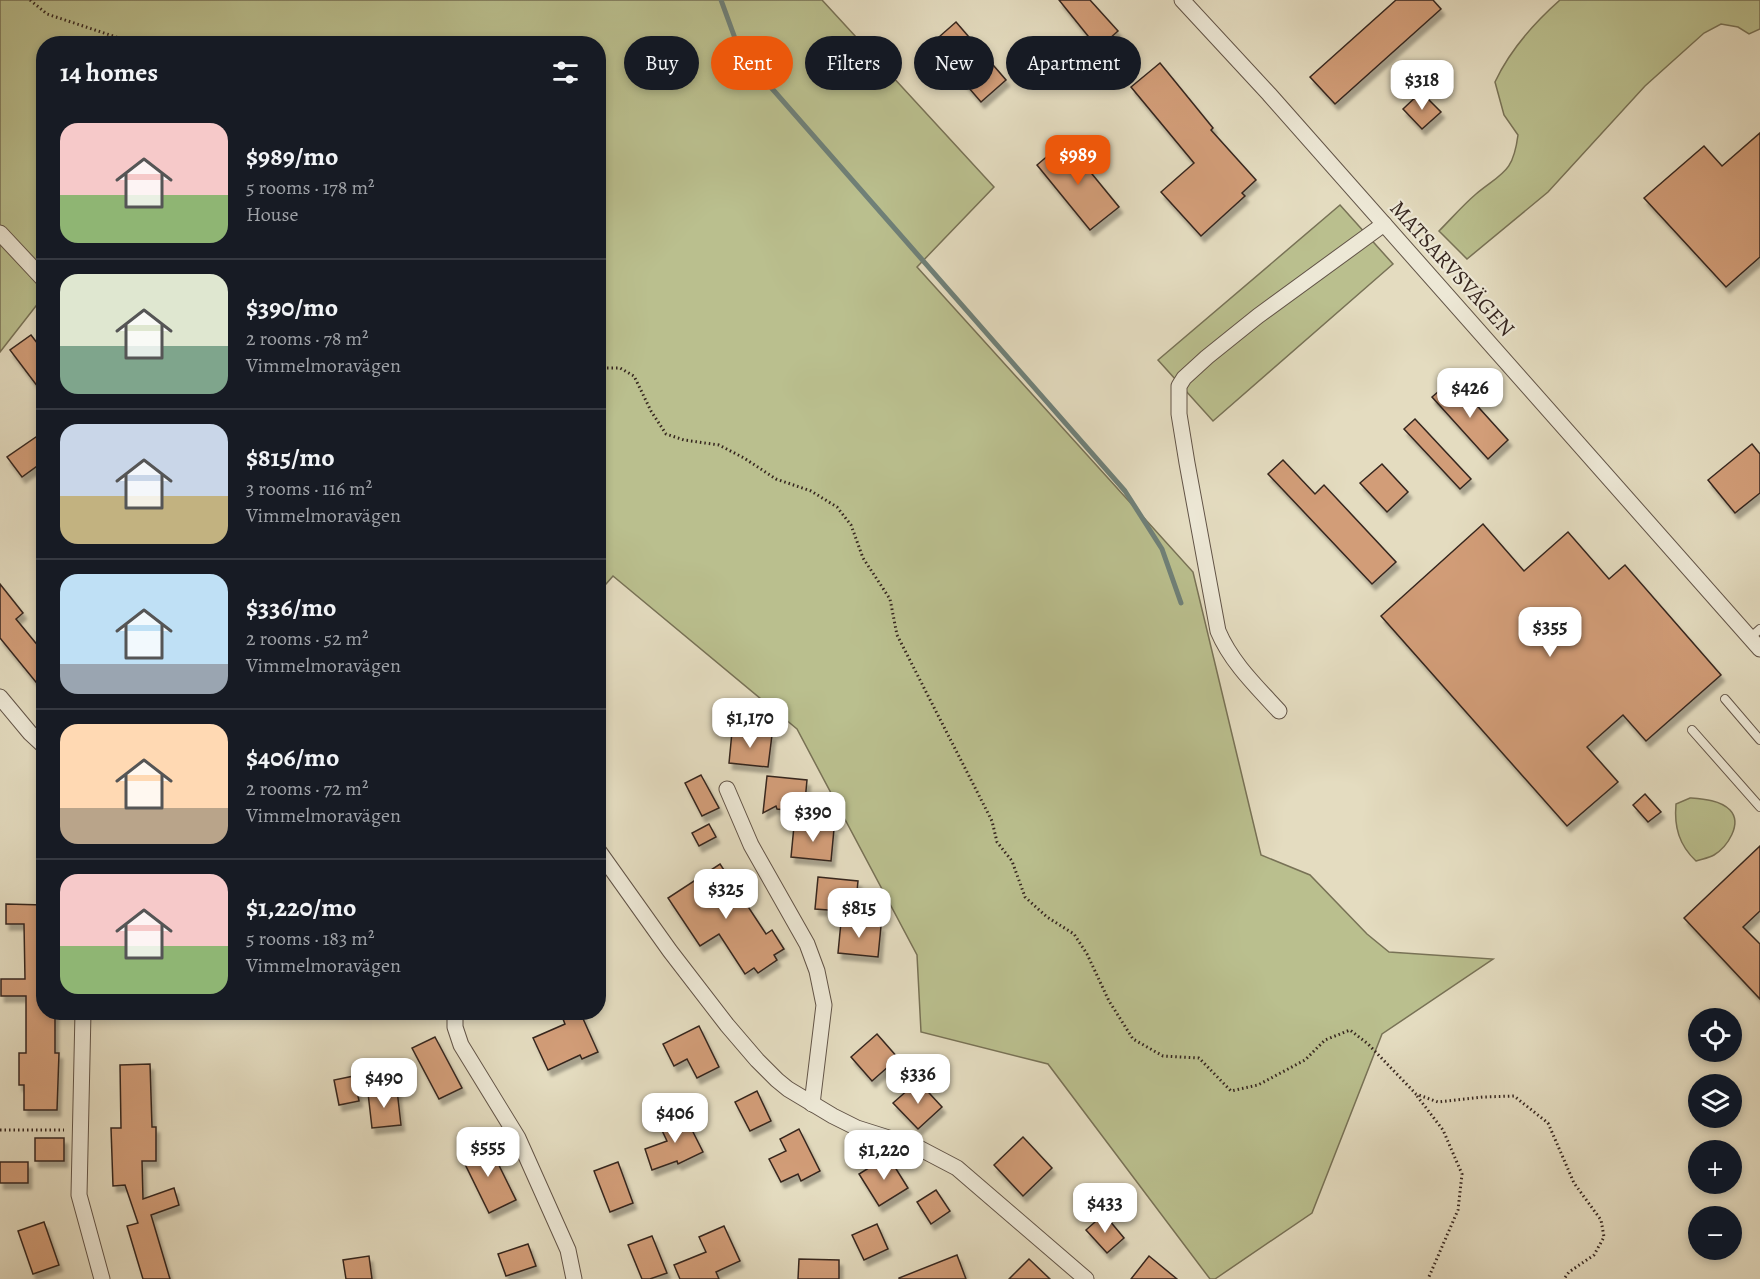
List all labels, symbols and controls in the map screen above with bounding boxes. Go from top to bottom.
chip: Buy [624,36,699,90]
chip: Rent [711,36,793,90]
chip: Filters [805,36,902,90]
chip: New [914,36,994,90]
chip: Apartment [1006,36,1141,90]
text: 14 homes [60,55,158,90]
icon: filters [549,56,582,89]
pin: $318 [1386,60,1458,111]
text: $318 [1405,66,1439,93]
pin: $989 [1042,135,1114,186]
text: $989/mo [246,139,338,174]
text: $989 [1059,141,1097,168]
icon: home [108,147,180,219]
text: 5 rooms · 178 m² [246,174,375,201]
street label: MATSARVSVÄGEN [1383,194,1522,343]
text: House [246,201,298,228]
text: $390/mo [246,290,338,325]
icon: home [108,298,180,370]
text: 2 rooms · 78 m² [246,325,369,352]
text: Vimmelmoravägen [246,352,401,379]
pin: $426 [1434,368,1506,419]
text: $426 [1451,374,1489,401]
text: $815/mo [246,440,335,475]
icon: home [108,448,180,520]
text: 3 rooms · 116 m² [246,475,372,502]
text: Vimmelmoravägen [246,502,401,529]
text: $336/mo [246,590,336,625]
icon: home [108,598,180,670]
pin: $355 [1514,607,1586,658]
text: $355 [1533,613,1568,640]
text: 2 rooms · 52 m² [246,625,369,652]
text: Vimmelmoravägen [246,652,401,679]
pin: $1,170 [701,698,799,749]
text: $1,170 [726,704,774,731]
text: $406/mo [246,740,339,775]
icon: home [108,748,180,820]
text: 2 rooms · 72 m² [246,775,368,802]
pin: $390 [777,792,849,843]
text: $390 [794,798,832,825]
text: Vimmelmoravägen [246,802,401,829]
pin: $325 [690,869,762,920]
text: $325 [708,875,744,902]
pin: $815 [823,888,895,939]
text: $1,220/mo [246,890,356,925]
text: $815 [842,894,876,921]
icon: home [108,898,180,970]
text: 5 rooms · 183 m² [246,925,375,952]
text: Vimmelmoravägen [246,952,401,979]
map controls [1688,1008,1742,1260]
button: locate [1688,1008,1742,1062]
pin: $336 [882,1054,954,1105]
pin: $490 [348,1058,420,1109]
text: $336 [900,1060,936,1087]
text: $490 [365,1064,403,1091]
button: layers [1688,1074,1742,1128]
pin: $406 [639,1093,711,1144]
text: $406 [656,1099,694,1126]
pin: $555 [452,1127,524,1178]
pin: $1,220 [835,1130,933,1181]
text: $555 [471,1133,505,1160]
text: $1,220 [858,1136,910,1163]
button: + [1688,1140,1742,1194]
pin: $433 [1069,1183,1141,1234]
text: $433 [1087,1189,1123,1216]
button: − [1688,1206,1742,1260]

